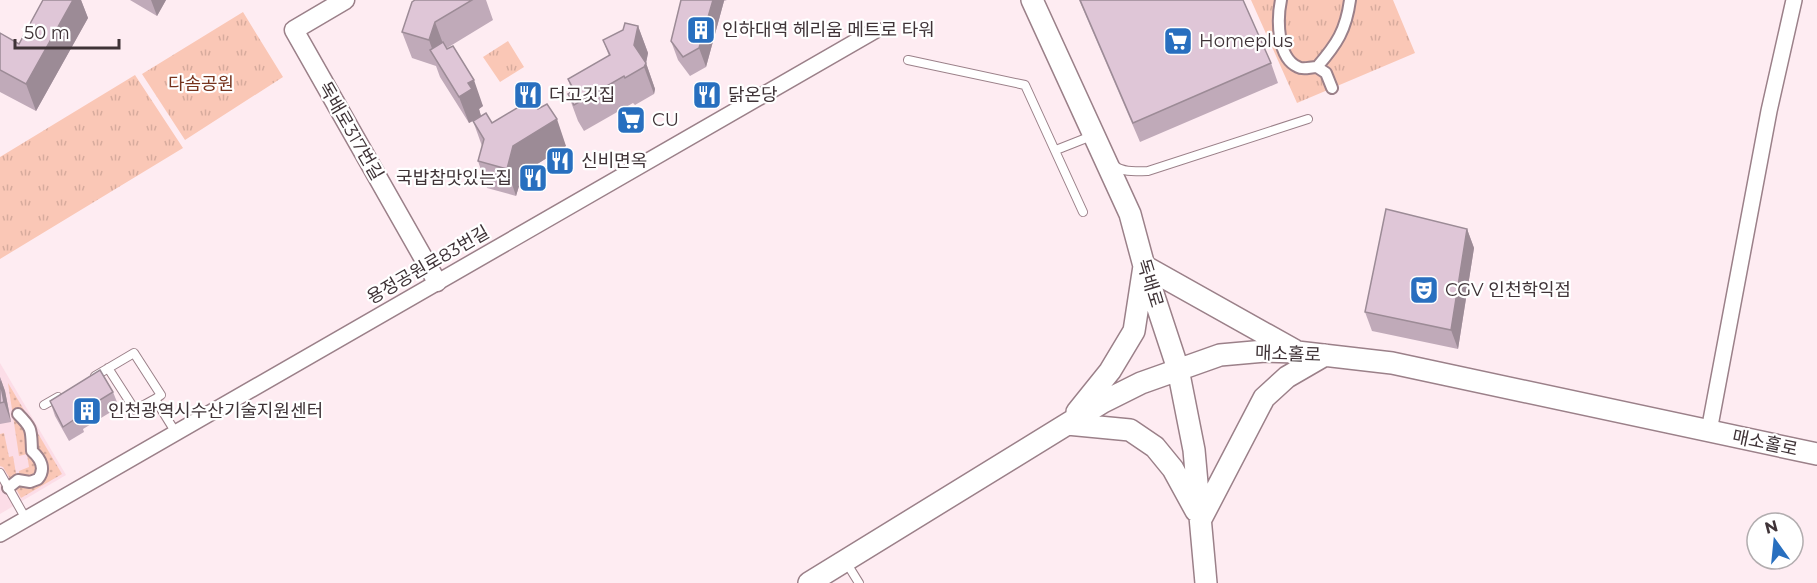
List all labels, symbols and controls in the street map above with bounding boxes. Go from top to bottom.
scale bar [15,12,118,50]
building icon: 인하대역 헤리움 메트로 타워 [685,14,717,46]
place label: 인하대역 헤리움 메트로 타워 [722,19,935,41]
text: 50 m [24,22,70,44]
supermarket icon: Homeplus [1162,25,1194,57]
place label: Homeplus [1199,30,1293,52]
park label: 다솜공원 [168,73,234,95]
street label: 독배로317번길 [314,78,388,184]
restaurant icon: 더고깃집 [512,79,544,111]
restaurant icon: 닭온당 [691,79,723,111]
place label: 더고깃집 [549,84,615,106]
place label: 닭온당 [728,84,778,106]
supermarket icon: CU [615,104,647,136]
place label: CU [652,109,679,131]
restaurant icon: 신비면옥 [544,145,576,177]
place label: 신비면옥 [581,150,647,172]
restaurant icon: 국밥참맛있는집 [517,162,549,194]
place label: 국밥참맛있는집 [396,167,512,189]
street label: 용정공원로83번길 [363,221,493,309]
street label: 독배로 [1132,256,1168,310]
theatre icon: CGV 인천학익점 [1408,274,1440,306]
place label: CGV 인천학익점 [1445,279,1571,301]
street label: 매소홀로 [1255,342,1321,366]
building icon: 인천광역시수산기술지원센터 [71,395,103,427]
place label: 인천광역시수산기술지원센터 [108,400,323,422]
street label: 매소홀로 [1730,425,1800,461]
north arrow [1745,511,1805,571]
text: N [1763,516,1780,538]

